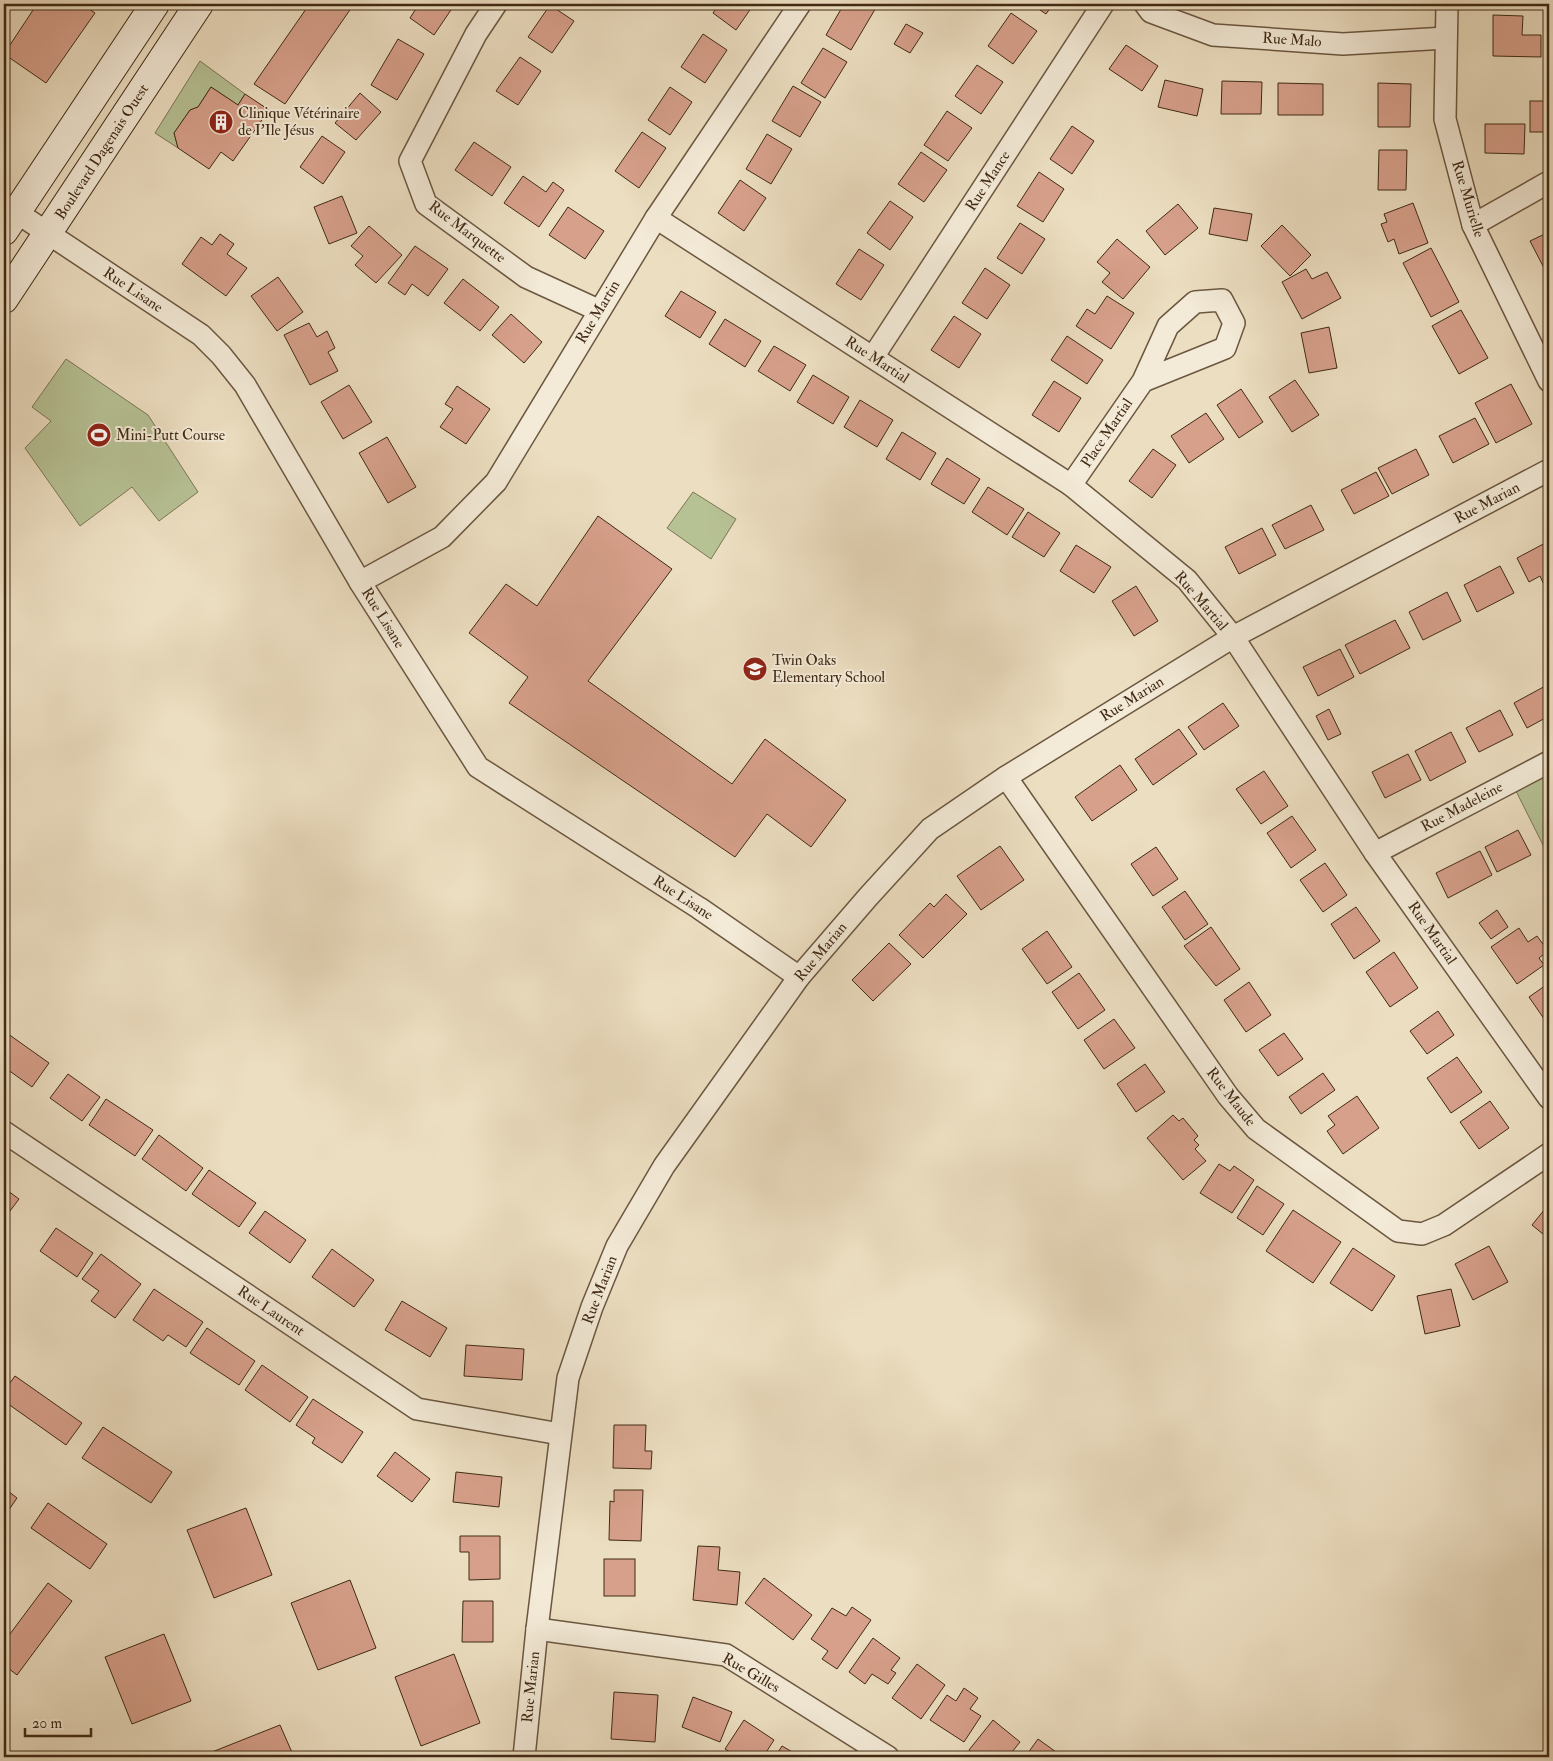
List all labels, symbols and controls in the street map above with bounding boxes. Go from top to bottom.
street label: Rue Malo [1262,28,1322,52]
street label: Boulevard Dagenais Ouest [51,80,153,223]
place label: Clinique Vétérinaire de I'Ile Jésus [238,104,360,141]
building icon: Clinique Vétérinaire de I'Ile Jésus [208,109,234,135]
street label: Rue Mance [961,147,1015,215]
street label: Rue Murielle [1447,158,1489,240]
street label: Rue Marquette [425,197,509,267]
street label: Rue Lisane [100,263,166,317]
street label: Rue Martin [572,277,624,347]
street label: Rue Martial [841,332,913,388]
street label: Place Martial [1077,395,1137,471]
sports icon: Mini-Putt Course [86,422,112,448]
place label: Mini-Putt Course [116,426,225,445]
street label: Rue Marian [1451,478,1523,528]
street label: Rue Martial [1170,567,1232,635]
street label: Rue Lisane [357,584,409,652]
place label: Twin Oaks Elementary School [772,651,885,687]
school or university icon: Twin Oaks Elementary School [742,656,768,682]
street label: Rue Marian [1097,672,1168,726]
street label: Rue Madeleine [1418,777,1506,837]
street label: Rue Lisane [649,872,717,924]
street label: Rue Martial [1403,898,1461,968]
street label: Rue Marian [791,918,852,986]
street label: Rue Maude [1202,1064,1260,1130]
street label: Rue Marian [578,1253,622,1327]
street label: Rue Laurent [234,1282,308,1340]
street label: Rue Gilles [719,1649,783,1697]
street label: Rue Marian [518,1650,544,1724]
scale bar [25,1706,91,1738]
text: 20 m [32,1714,62,1733]

